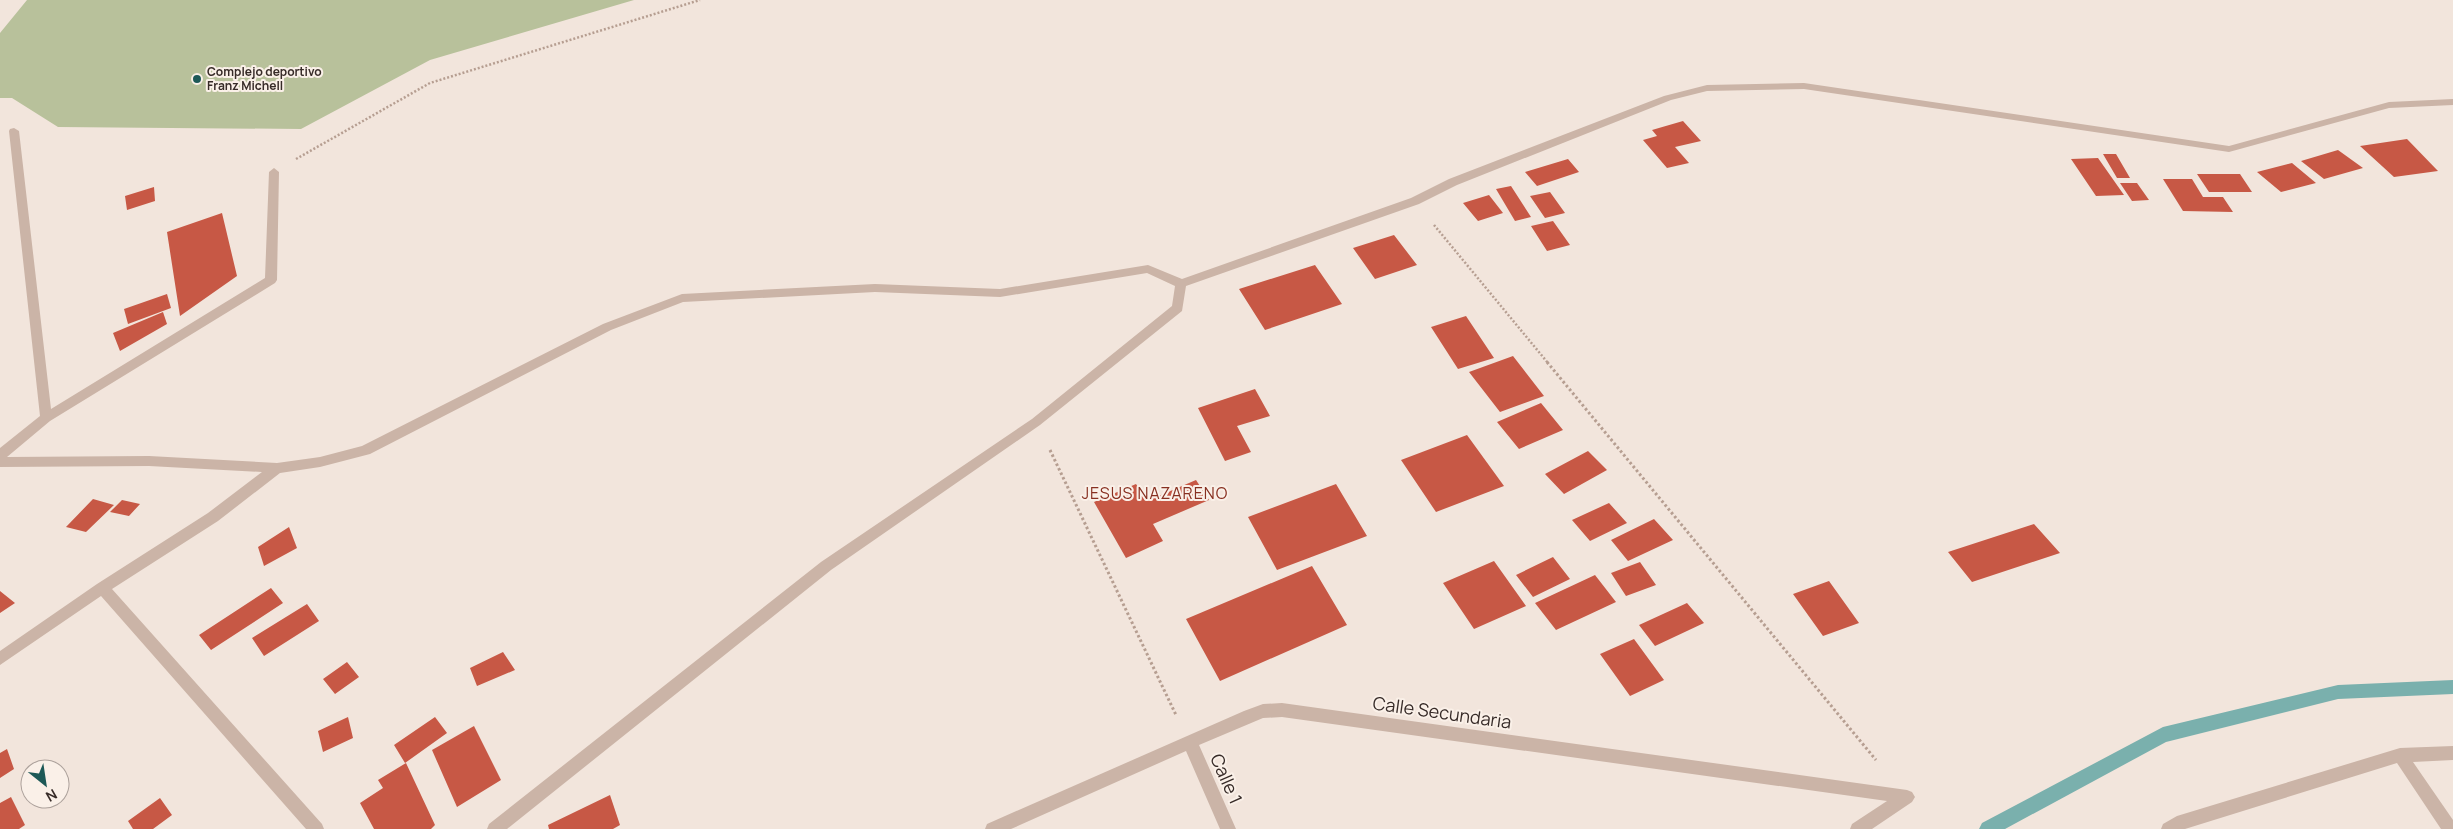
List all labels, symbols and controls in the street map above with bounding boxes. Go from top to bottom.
place label: Complejo deportivo Franz Michell [207,63,322,94]
marker: Complejo deportivo Franz Michell [191,73,203,85]
district label: JESUS NAZARENO [1082,482,1228,504]
street label: Calle Secundaria [1371,690,1513,734]
street label: Calle 1 [1205,750,1249,807]
north arrow [20,759,70,809]
text: N [43,785,61,806]

